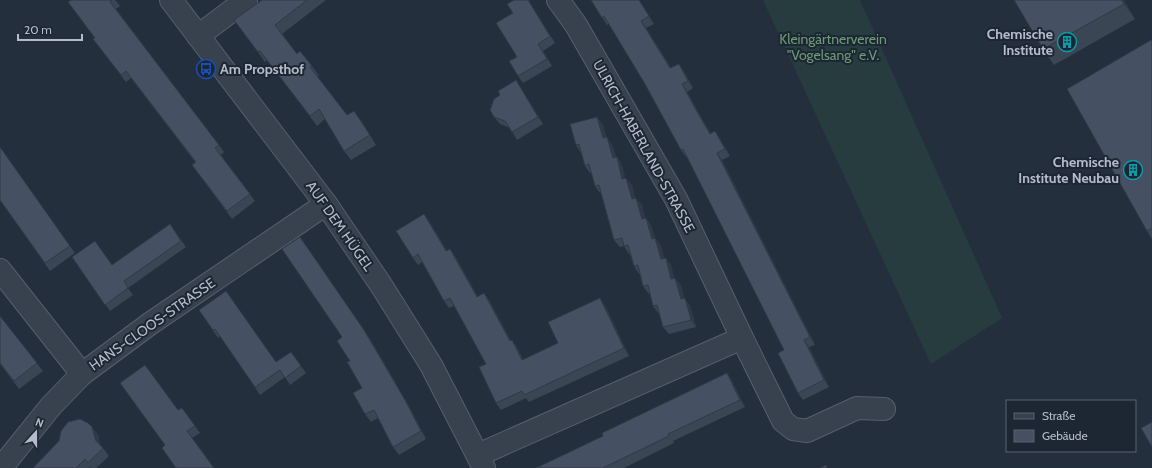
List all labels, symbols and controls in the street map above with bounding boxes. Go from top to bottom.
scale bar [18,16,82,42]
text: 20 m [24,22,52,37]
place label: Chemische Institute [987,25,1053,59]
park label: Kleingärtnerverein "Vogelsang" e.V. [779,30,887,64]
building icon: Chemische Institute [1056,31,1078,53]
street label: ULRICH-HABERLAND-STRASSE [589,56,699,236]
bus stop icon: Am Propsthof [195,58,217,80]
place label: Am Propsthof [220,60,304,78]
place label: Chemische Institute Neubau [1018,153,1119,187]
building icon: Chemische Institute Neubau [1122,159,1144,181]
street label: AUF DEM HÜGEL [302,178,378,274]
street label: HANS-CLOOS-STRASSE [85,273,219,374]
legend [1006,400,1136,452]
text: Straße [1042,408,1075,423]
north arrow [16,412,56,452]
text: N [33,415,46,431]
text: Gebäude [1042,428,1088,443]

